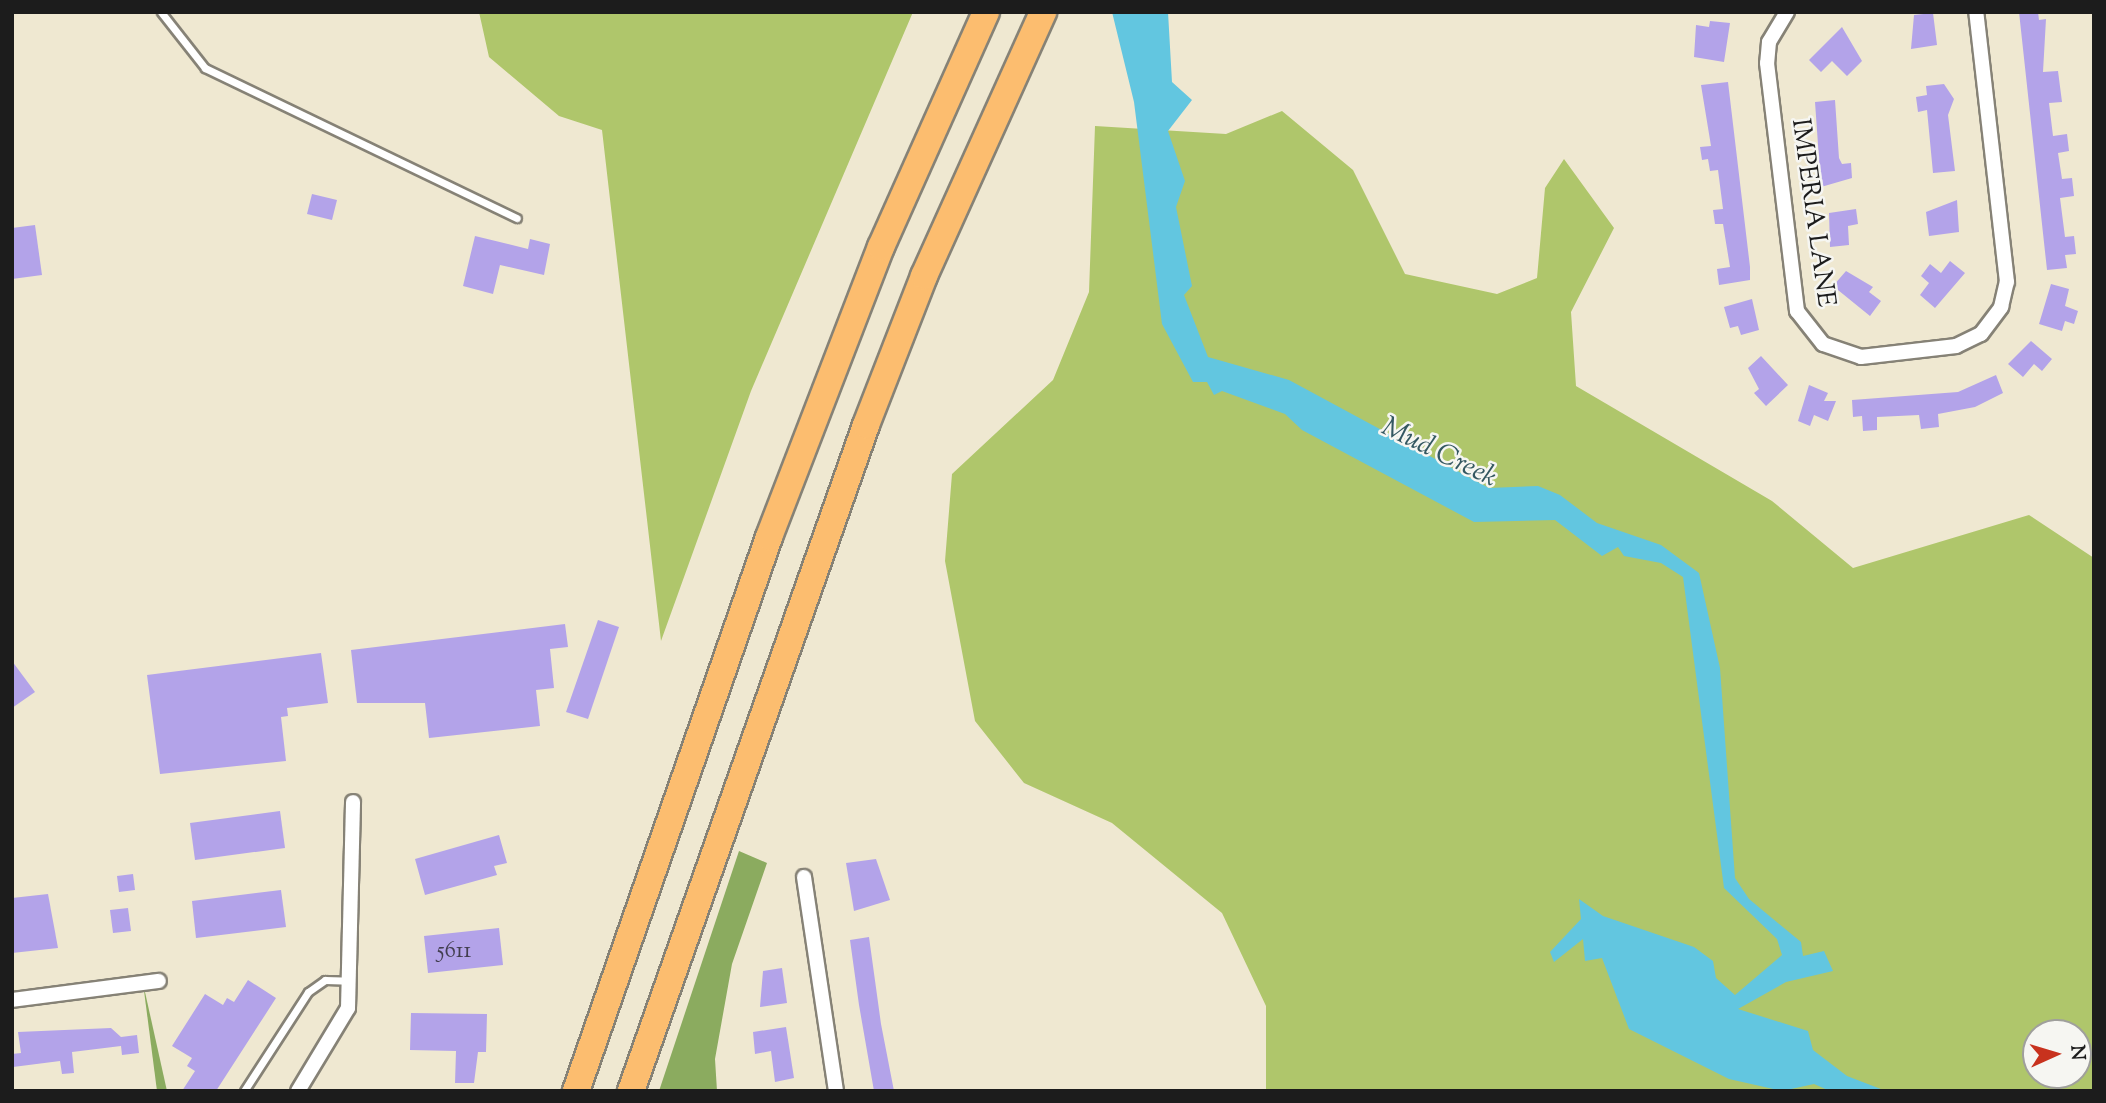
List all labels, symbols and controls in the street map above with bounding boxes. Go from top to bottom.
street label: IMPERIA LANE [1783,117,1841,309]
water label: Mud Creek [1376,411,1502,495]
house number: 5611 [437,938,471,966]
north arrow [2022,1019,2092,1089]
text: N [2062,1044,2090,1061]

